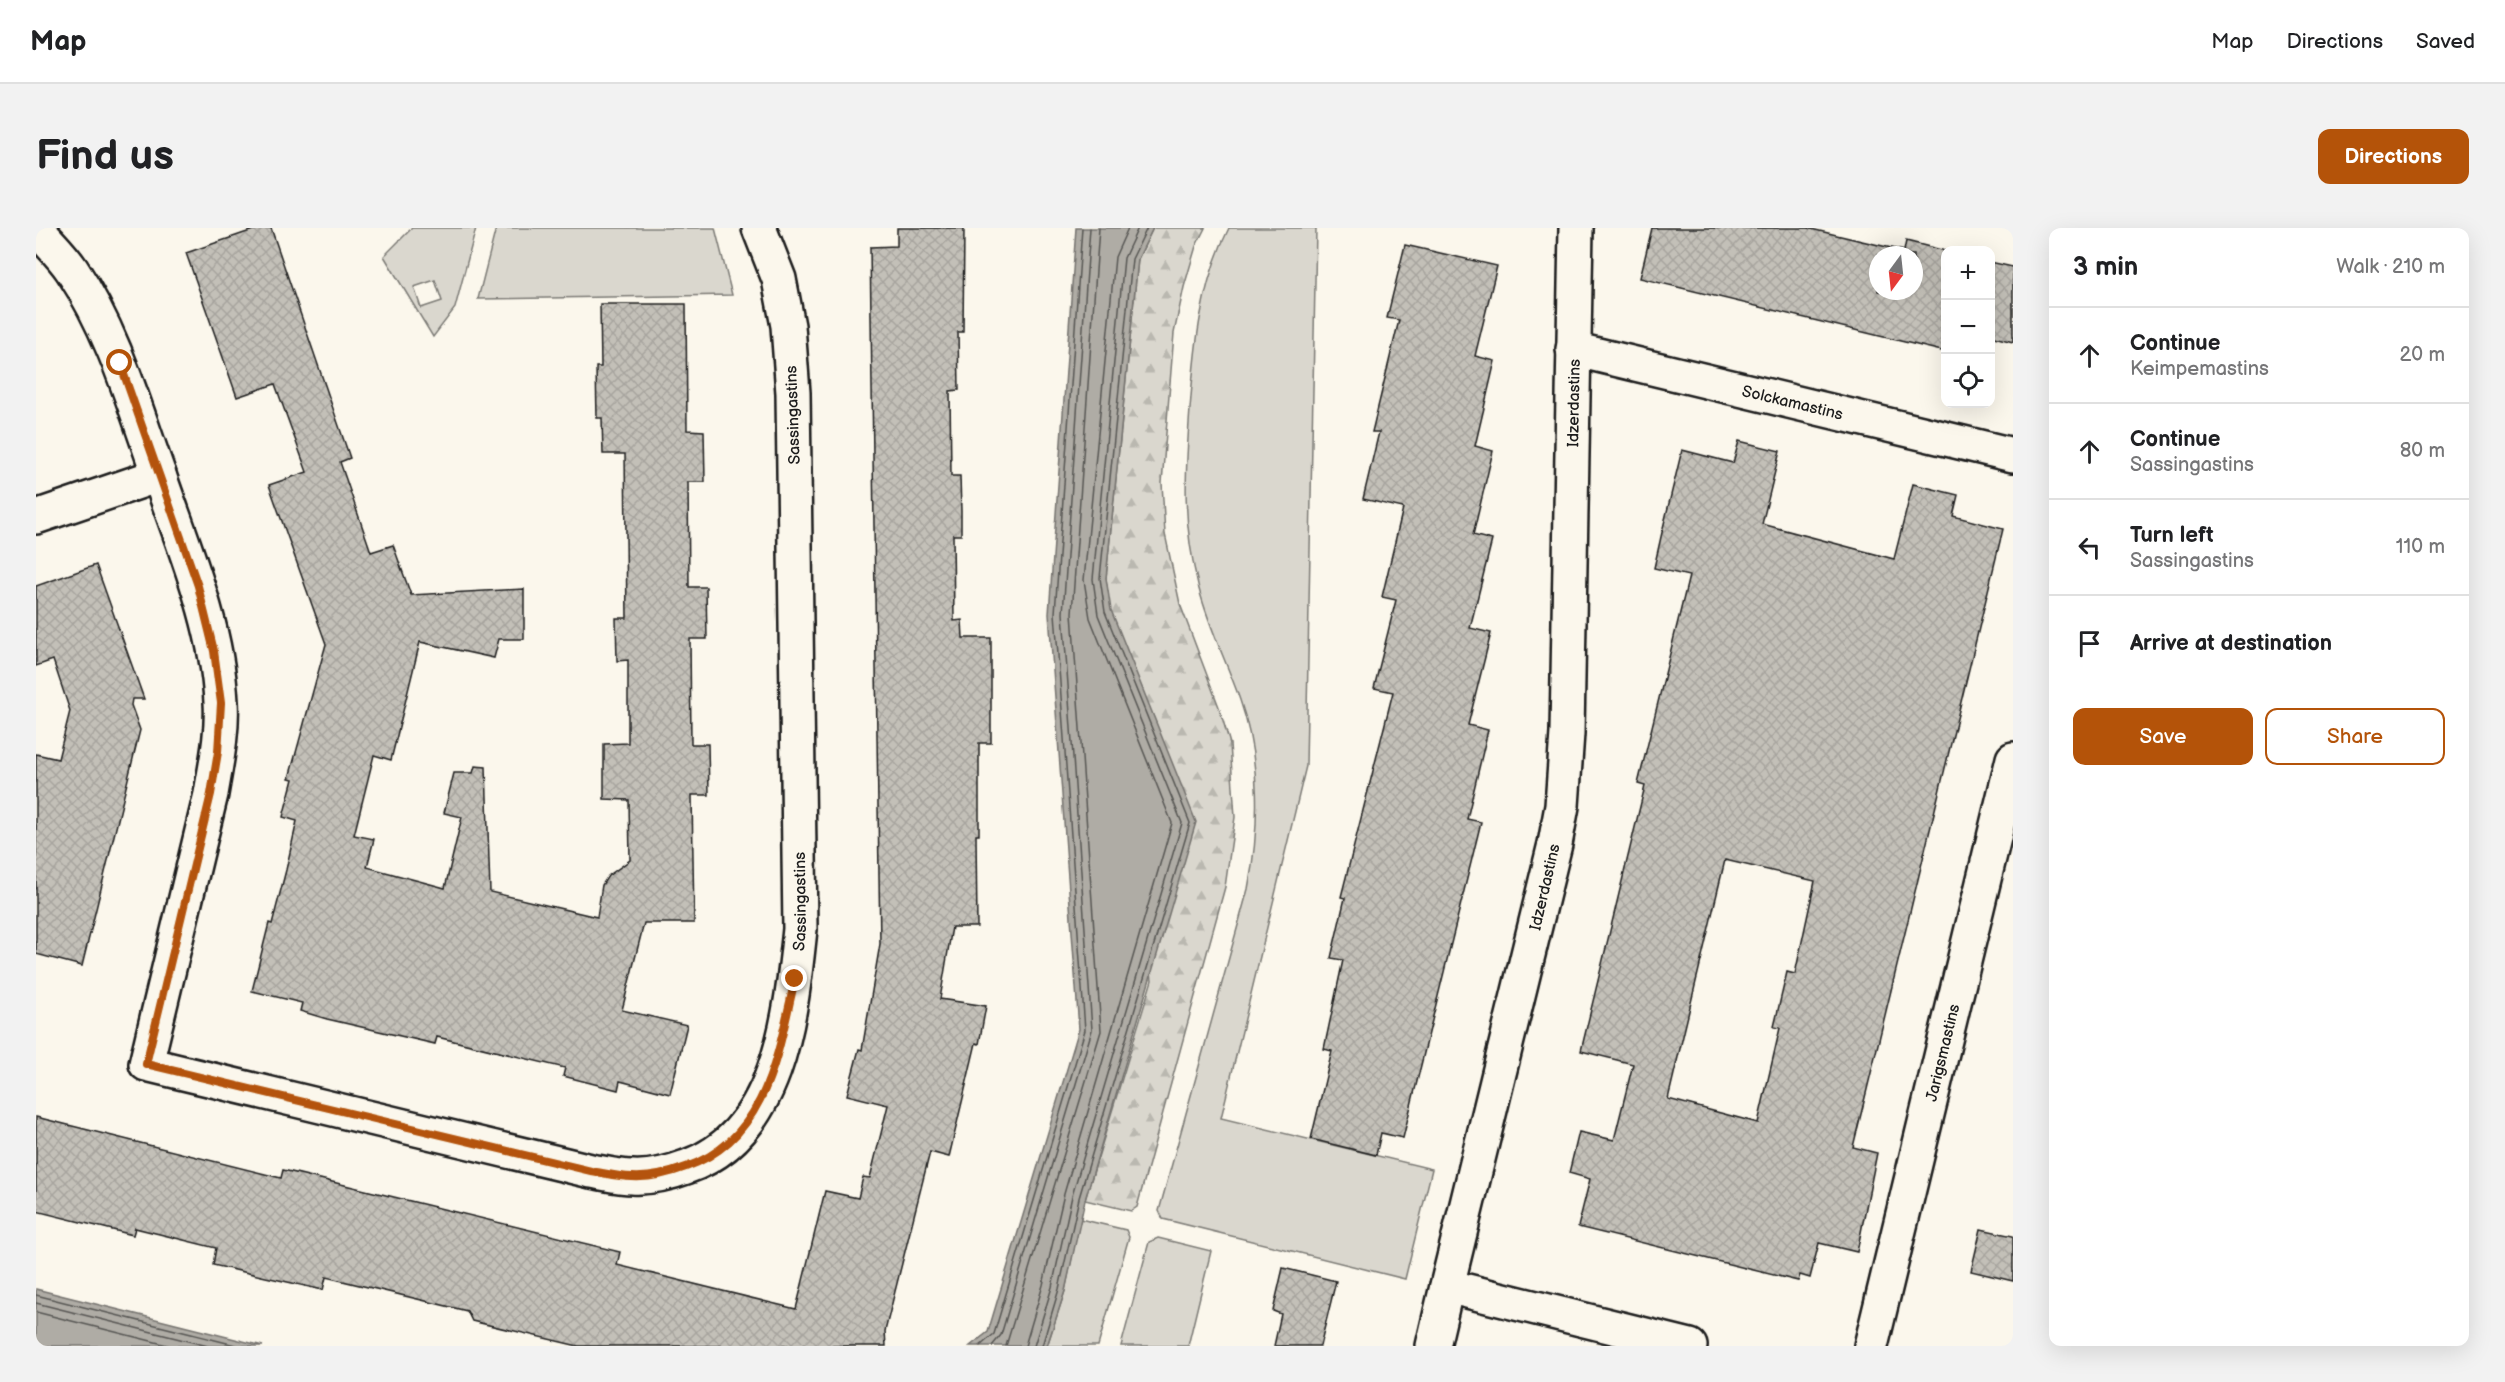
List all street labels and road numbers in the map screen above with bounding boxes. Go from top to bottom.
street label: Idzerdastins [1564,359,1585,447]
street label: Sassingastins [782,365,805,465]
street label: Solckamastins [1740,382,1845,425]
street label: Idzerdastins [1526,842,1565,932]
street label: Sassingastins [790,852,811,952]
street label: Jarigsmastins [1923,1002,1964,1103]

